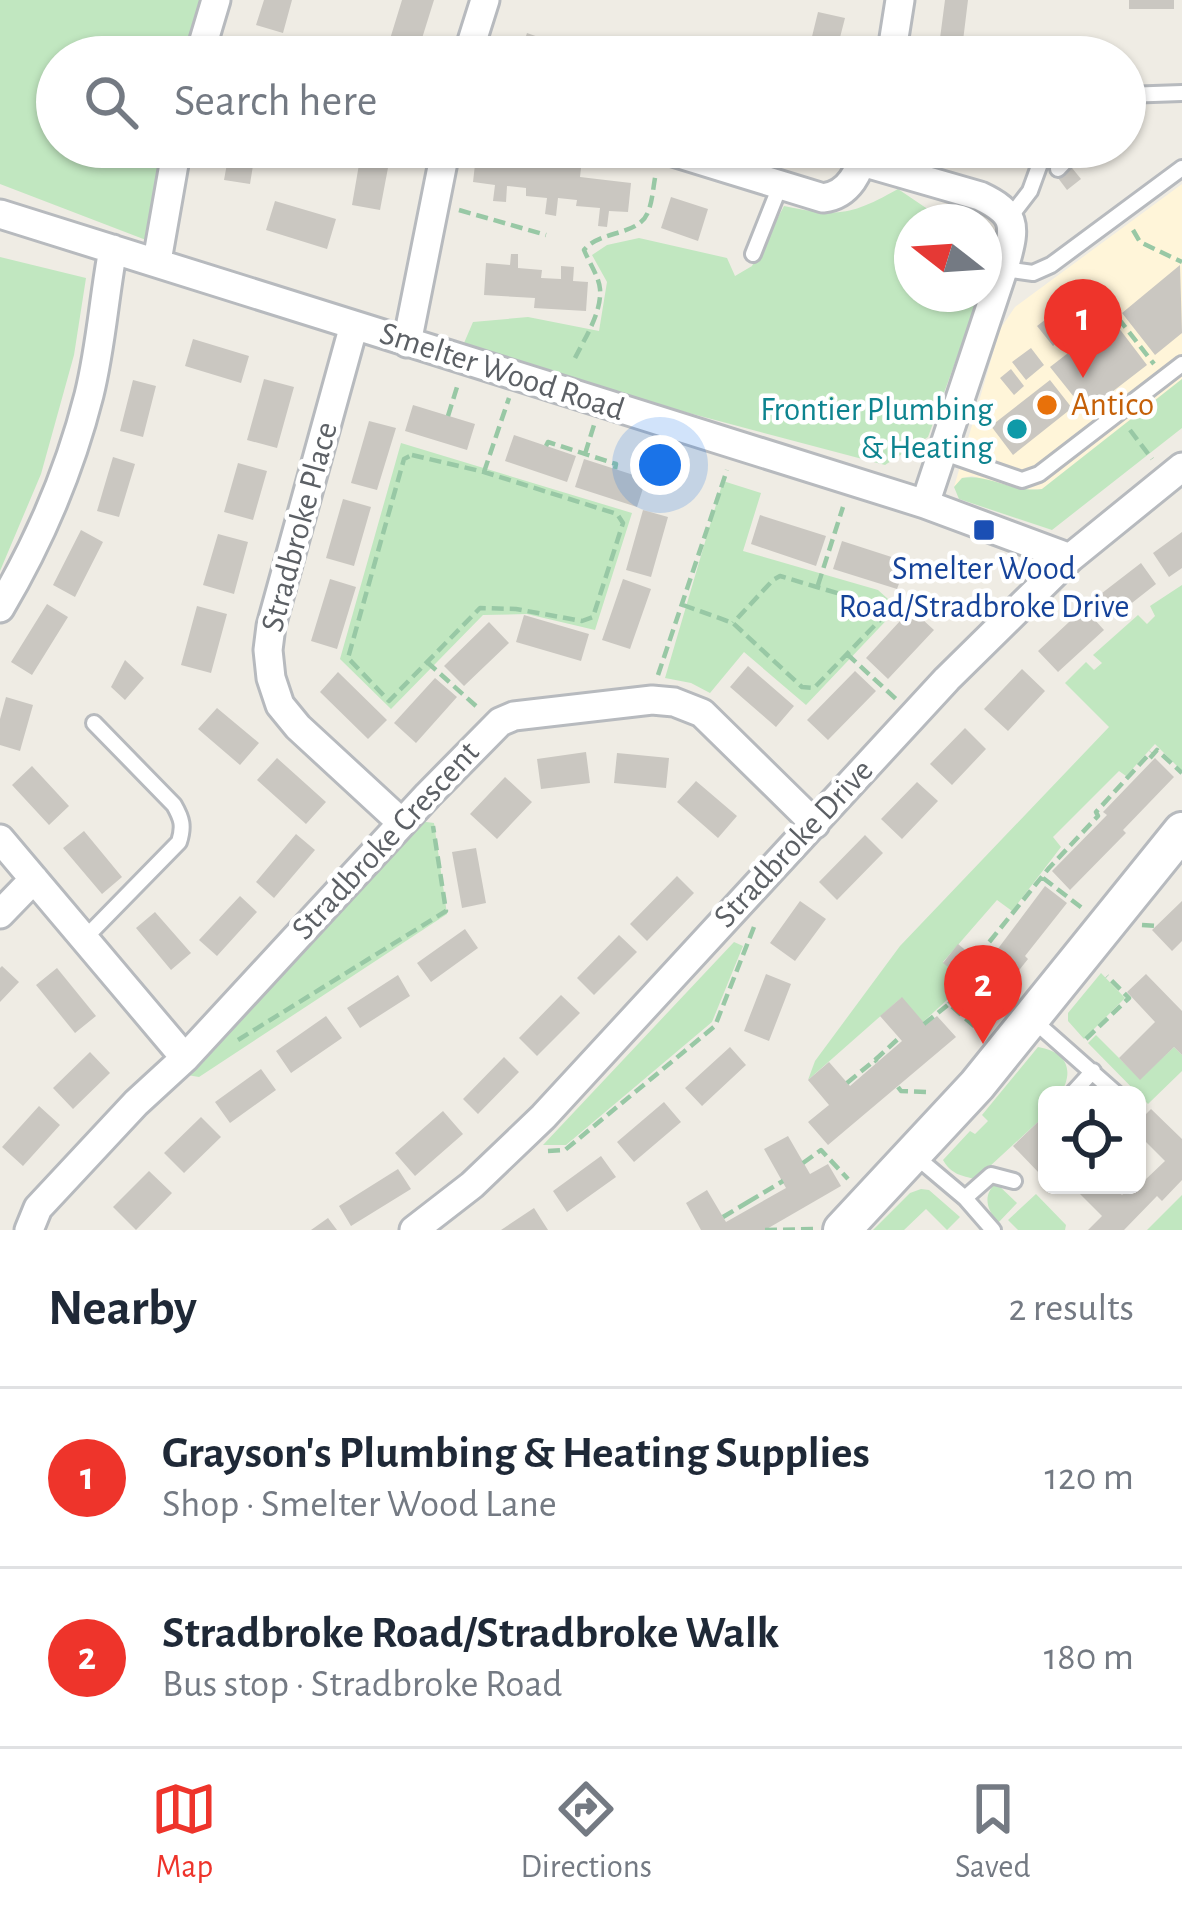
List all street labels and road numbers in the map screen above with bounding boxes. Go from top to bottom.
street label: Smelter Wood Road [376,317,628,427]
street label: Stradbroke Place [256,418,344,636]
street label: Stradbroke Crescent [286,735,486,946]
street label: Stradbroke Drive [708,754,880,934]

